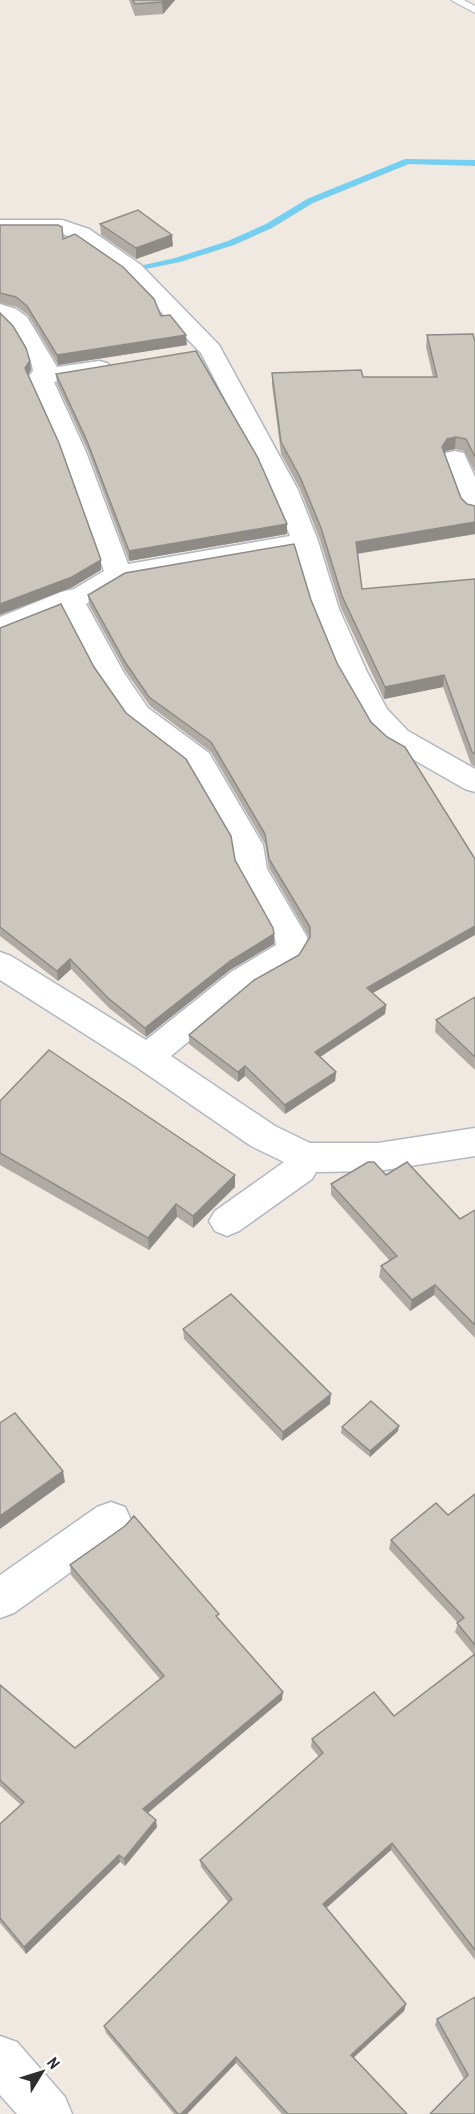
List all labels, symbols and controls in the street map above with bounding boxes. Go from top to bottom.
north arrow [12,2042,72,2102]
text: N [42,2052,65,2073]

